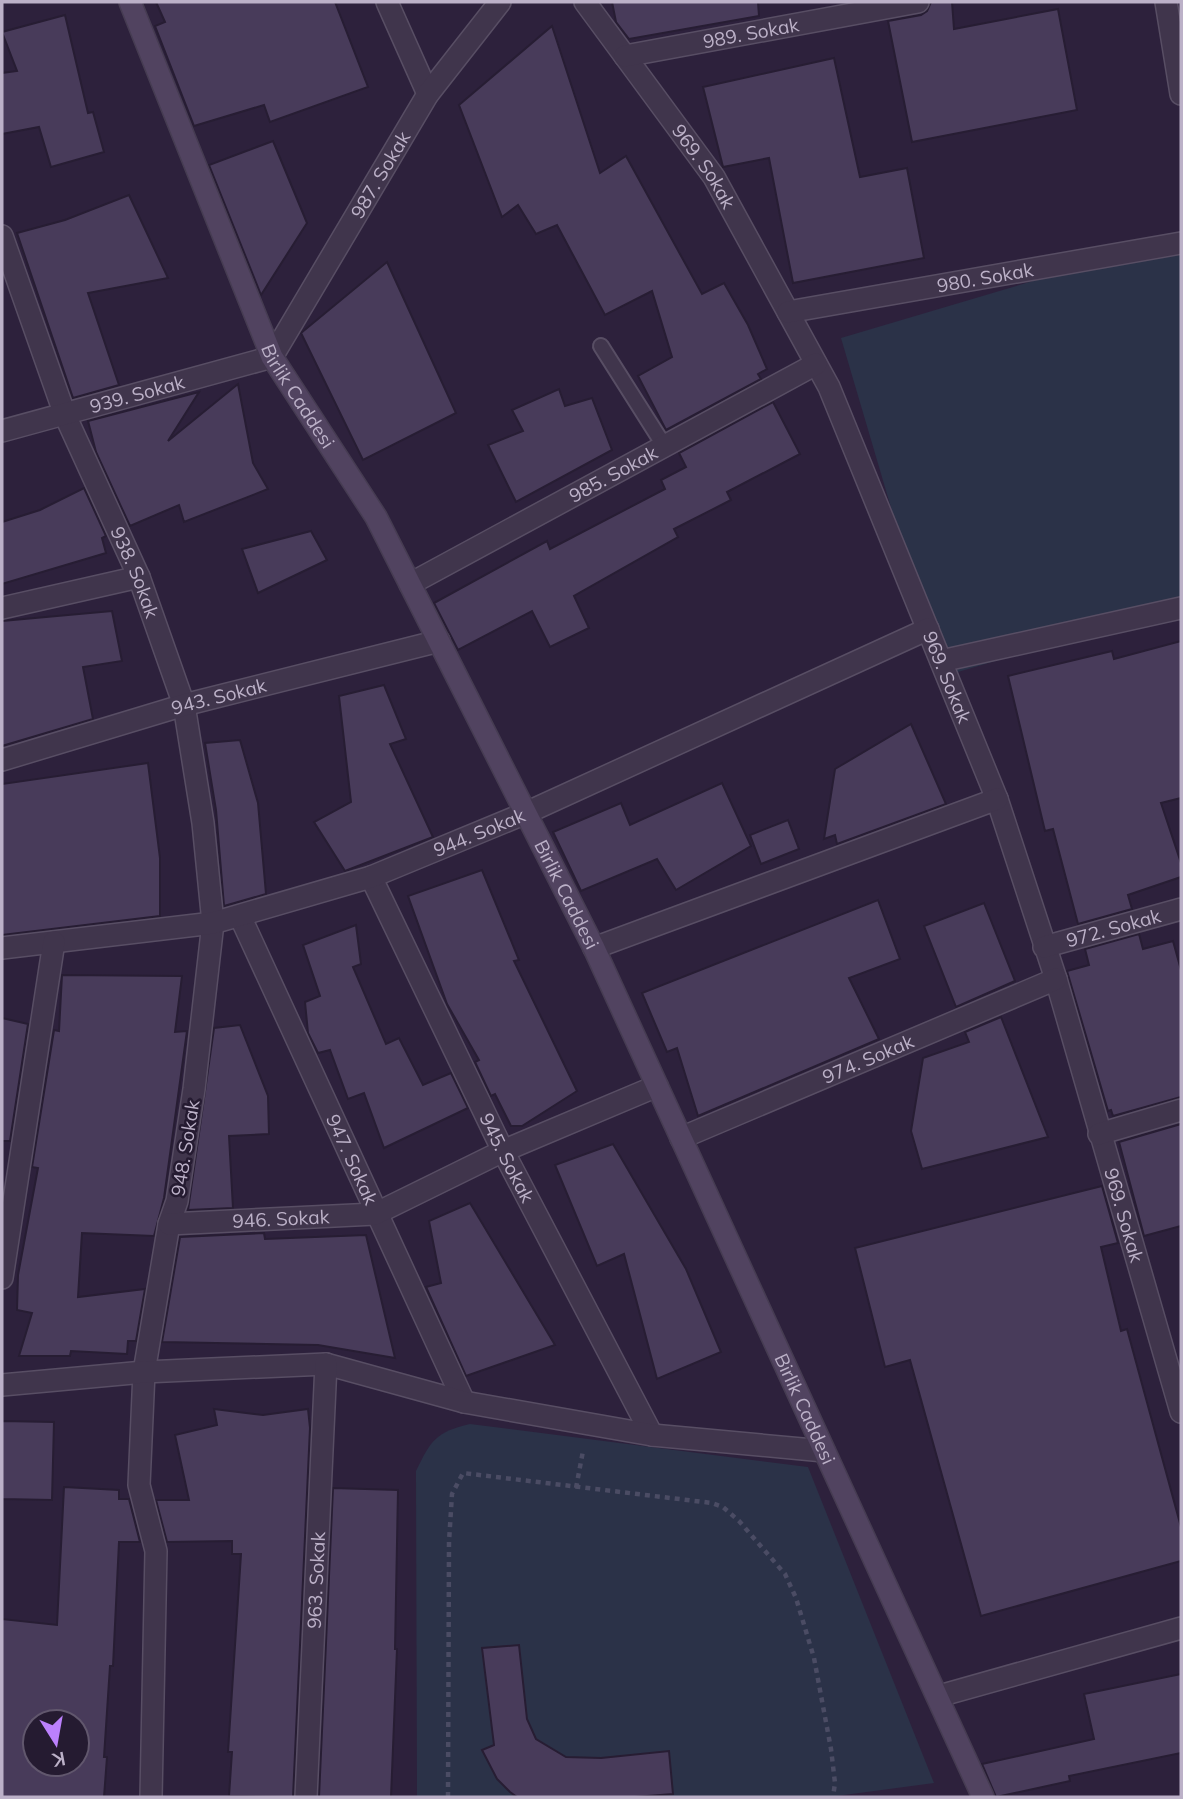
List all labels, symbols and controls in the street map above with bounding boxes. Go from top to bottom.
street label: 989. Sokak [701,12,801,53]
street label: 969. Sokak [667,119,741,213]
street label: 987. Sokak [345,127,415,223]
street label: 980. Sokak [935,257,1035,298]
street label: Birlik Caddesi [256,340,340,453]
street label: 939. Sokak [87,370,187,418]
street label: 985. Sokak [565,440,662,508]
street label: 938. Sokak [105,523,165,621]
street label: 969. Sokak [918,627,977,727]
street label: 943. Sokak [168,673,269,720]
street label: 944. Sokak [430,803,529,862]
street label: Birlik Caddesi [529,836,604,953]
street label: 972. Sokak [1063,903,1164,952]
street label: 974. Sokak [818,1029,917,1089]
street label: 948. Sokak [166,1098,204,1198]
street label: 945. Sokak [475,1109,540,1207]
street label: 947. Sokak [321,1110,383,1209]
street label: 969. Sokak [1099,1165,1149,1265]
street label: 946. Sokak [232,1204,330,1233]
street label: Birlik Caddesi [769,1349,841,1468]
street label: 963. Sokak [302,1531,330,1629]
north arrow [21,1708,91,1778]
text: K [49,1747,68,1773]

